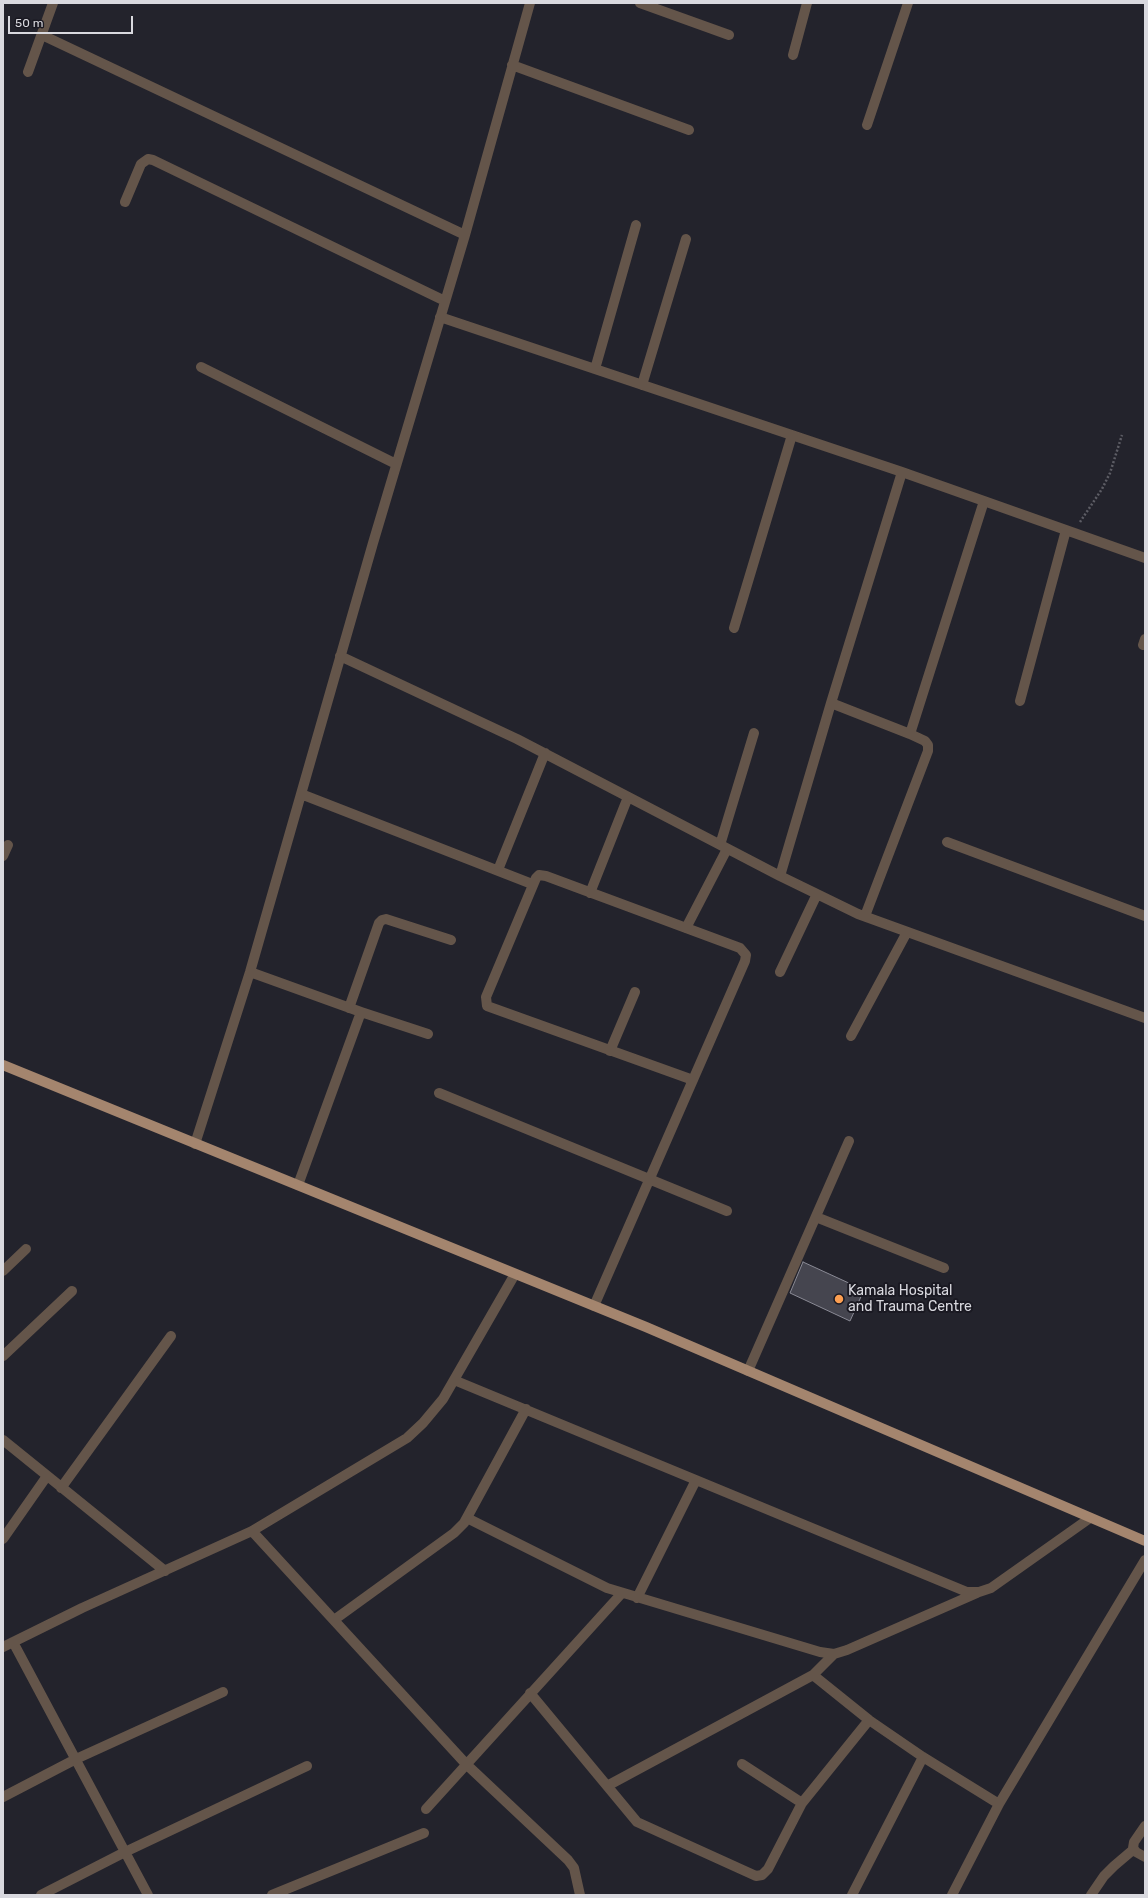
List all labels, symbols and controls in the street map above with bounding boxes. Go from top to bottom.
scale bar [10,8,135,34]
text: 50 m [15,16,43,30]
place label: Kamala Hospital and Trauma Centre [848,1283,972,1316]
marker: Kamala Hospital and Trauma Centre [833,1293,845,1305]

